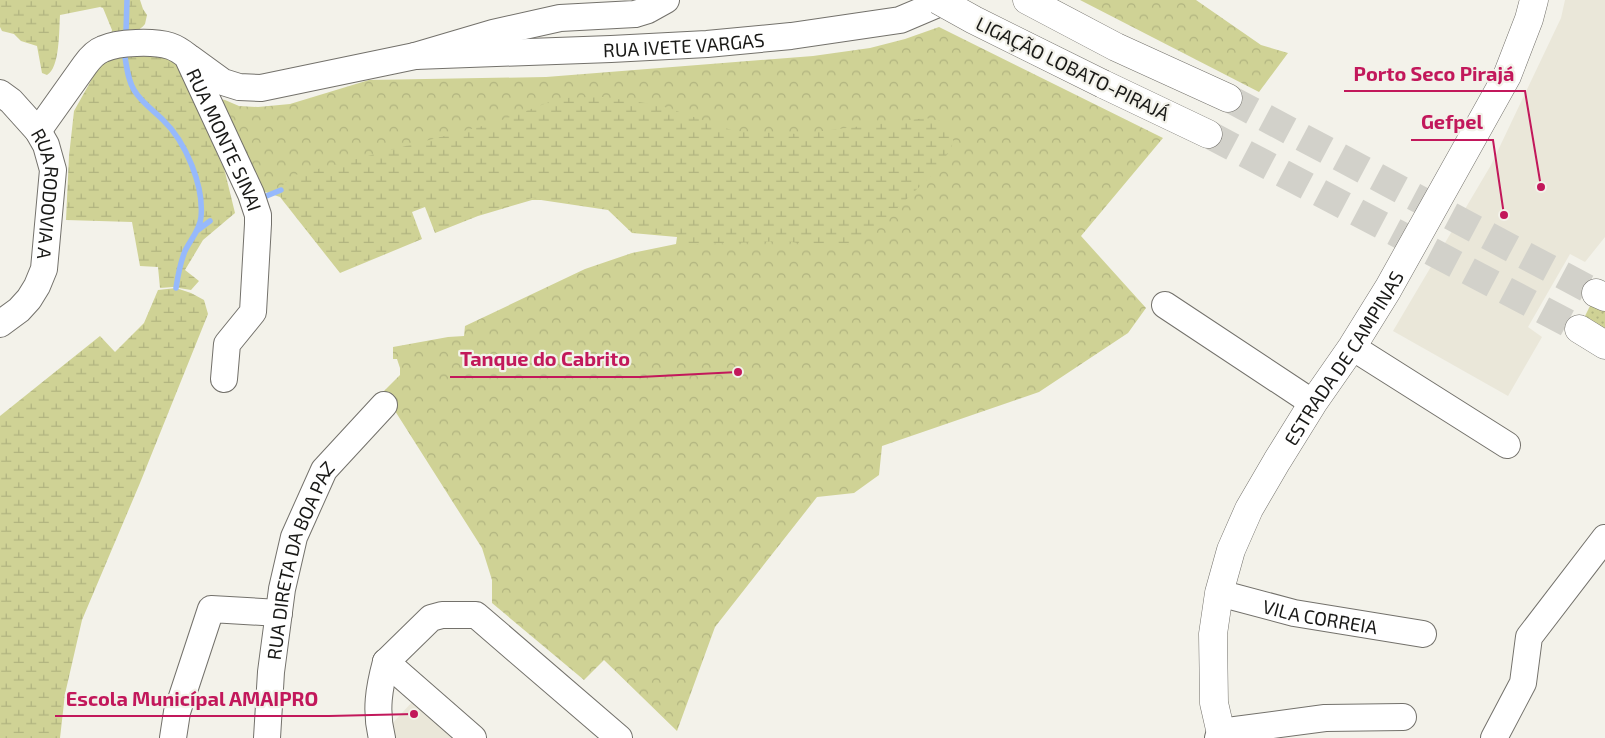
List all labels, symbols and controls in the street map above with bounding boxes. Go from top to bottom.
street label: LIGAÇÃO LOBATO-PIRAJÁ [972,11,1174,126]
street label: RUA IVETE VARGAS [603,27,765,61]
callout: Porto Seco Pirajá [1344,56,1525,91]
text: Porto Seco Pirajá [1354,61,1514,85]
street label: RUA MONTE SINAI [183,64,267,214]
callout: Gefpel [1411,105,1493,140]
text: Gefpel [1421,109,1484,133]
street label: RUA RODOVIA A [27,124,65,260]
street label: ESTRADA DE CAMPINAS [1278,266,1408,449]
callout: Tanque do Cabrito [450,342,640,377]
text: Tanque do Cabrito [460,346,630,370]
street label: RUA DIRETA DA BOA PAZ [261,456,338,661]
street label: VILA CORREIA [1260,594,1379,638]
callout: Escola Municípal AMAIPRO [55,681,329,716]
text: Escola Municípal AMAIPRO [66,686,318,710]

